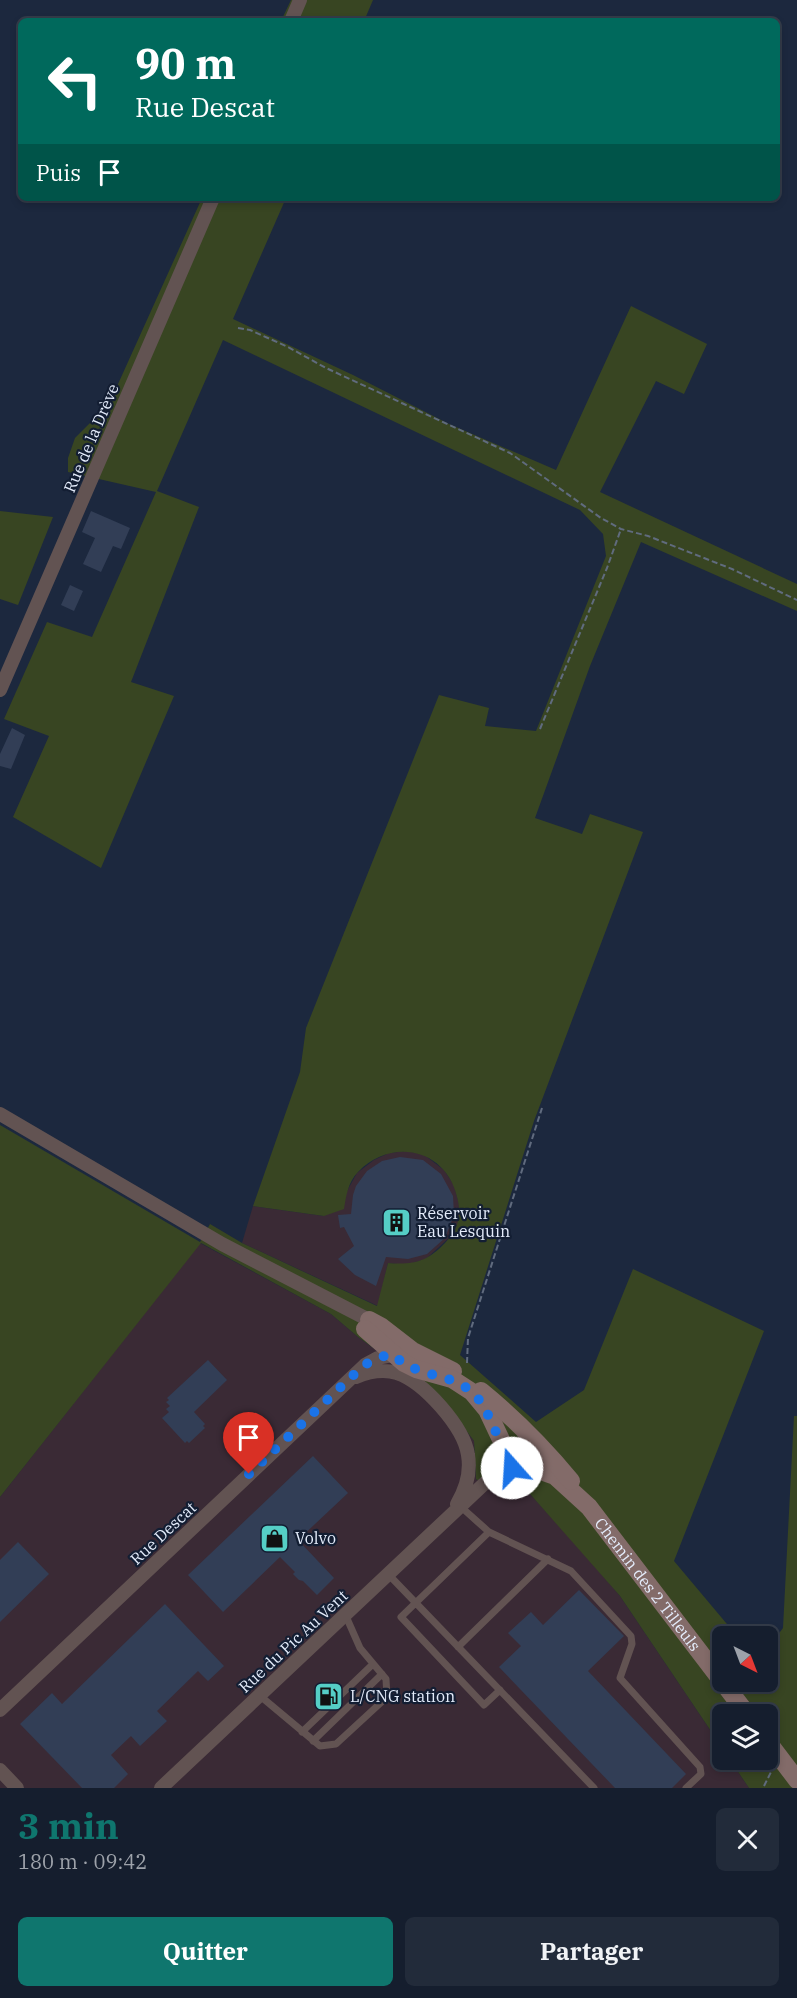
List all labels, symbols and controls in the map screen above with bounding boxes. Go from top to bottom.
text: 90 m [135,36,236,91]
icon: left [36,42,114,120]
text: Rue Descat [135,89,275,124]
icon: arrive [93,156,126,189]
text: Puis [36,158,81,187]
street label: Rue de la Drève [59,381,123,495]
place label: Réservoir Eau Lesquin [417,1203,510,1241]
building icon: Réservoir Eau Lesquin [380,1206,412,1238]
pin [223,1412,274,1474]
icon: arrive [232,1421,265,1454]
position arrow [480,1436,544,1500]
street label: Rue Descat [126,1497,200,1569]
street label: Chemin des 2 Tilleuls [591,1514,705,1655]
shop icon: Volvo [258,1522,290,1554]
place label: Volvo [295,1528,336,1548]
street label: Rue du Pic Au Vent [234,1585,352,1697]
north arrow [712,1626,778,1692]
map controls [712,1626,778,1770]
fuel station icon: L/CNG station [313,1680,345,1712]
place label: L/CNG station [350,1686,455,1706]
button: layers [712,1704,778,1770]
text: 3 min [18,1802,119,1849]
button: close [716,1808,779,1871]
text: 180 m · 09:42 [18,1848,147,1875]
button: Quitter [18,1917,393,1986]
button: Partager [405,1917,779,1986]

